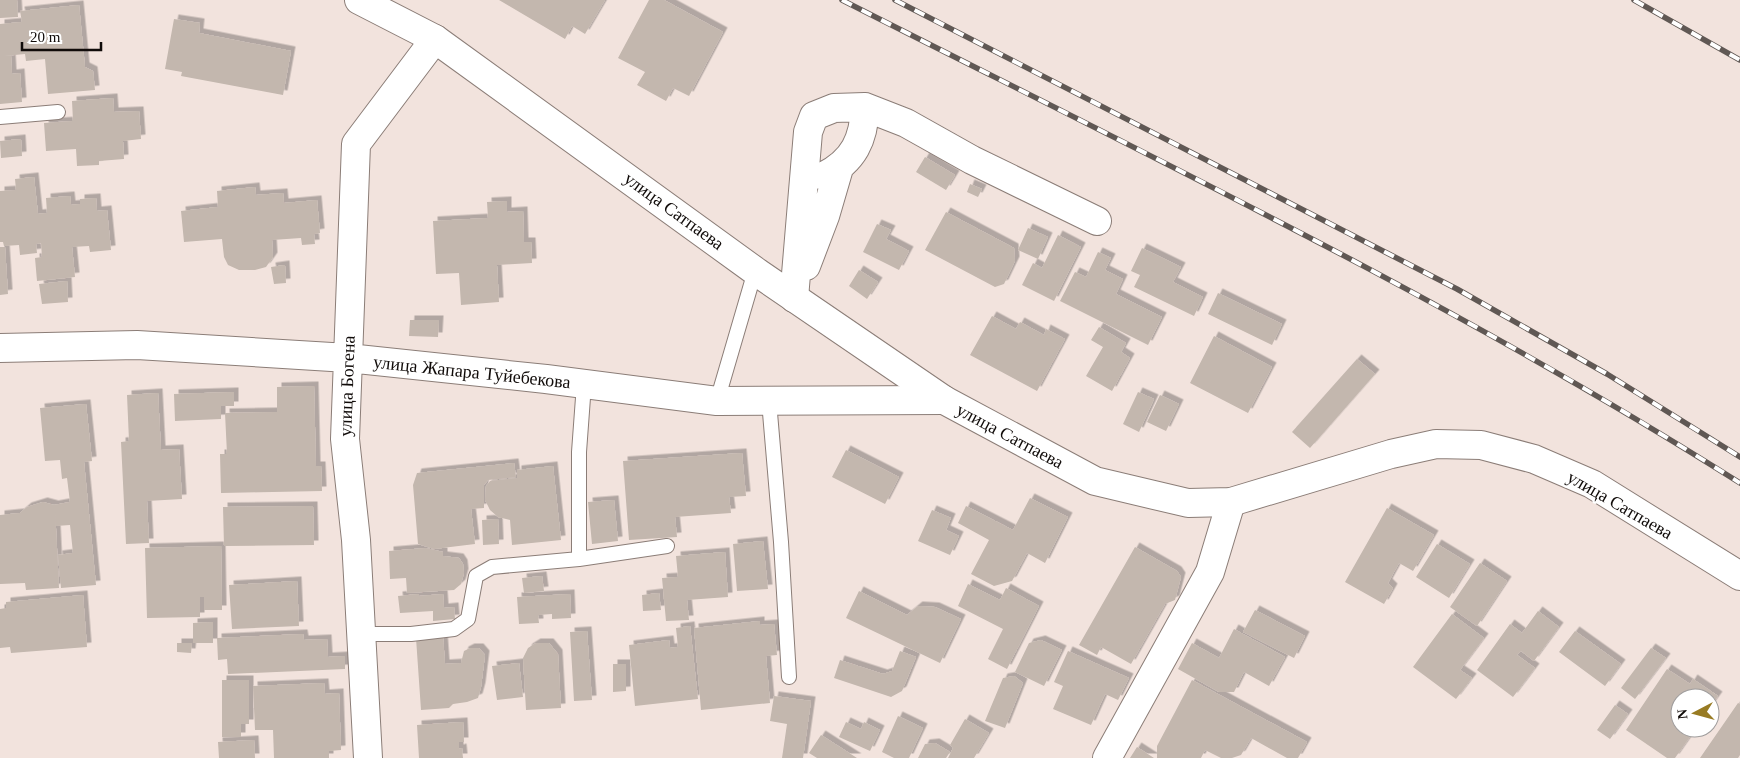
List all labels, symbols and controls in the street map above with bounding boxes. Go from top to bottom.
scale bar [22,20,101,52]
text: 20 m [30,29,61,45]
street label: улица Сатпаева [620,168,728,254]
street label: улица Богена [335,335,359,437]
street label: улица Жапара Туйебекова [372,352,572,392]
street label: улица Сатпаева [953,399,1067,473]
street label: улица Сатпаева [1564,467,1676,543]
north arrow [1670,688,1720,738]
text: N [1675,708,1691,720]

